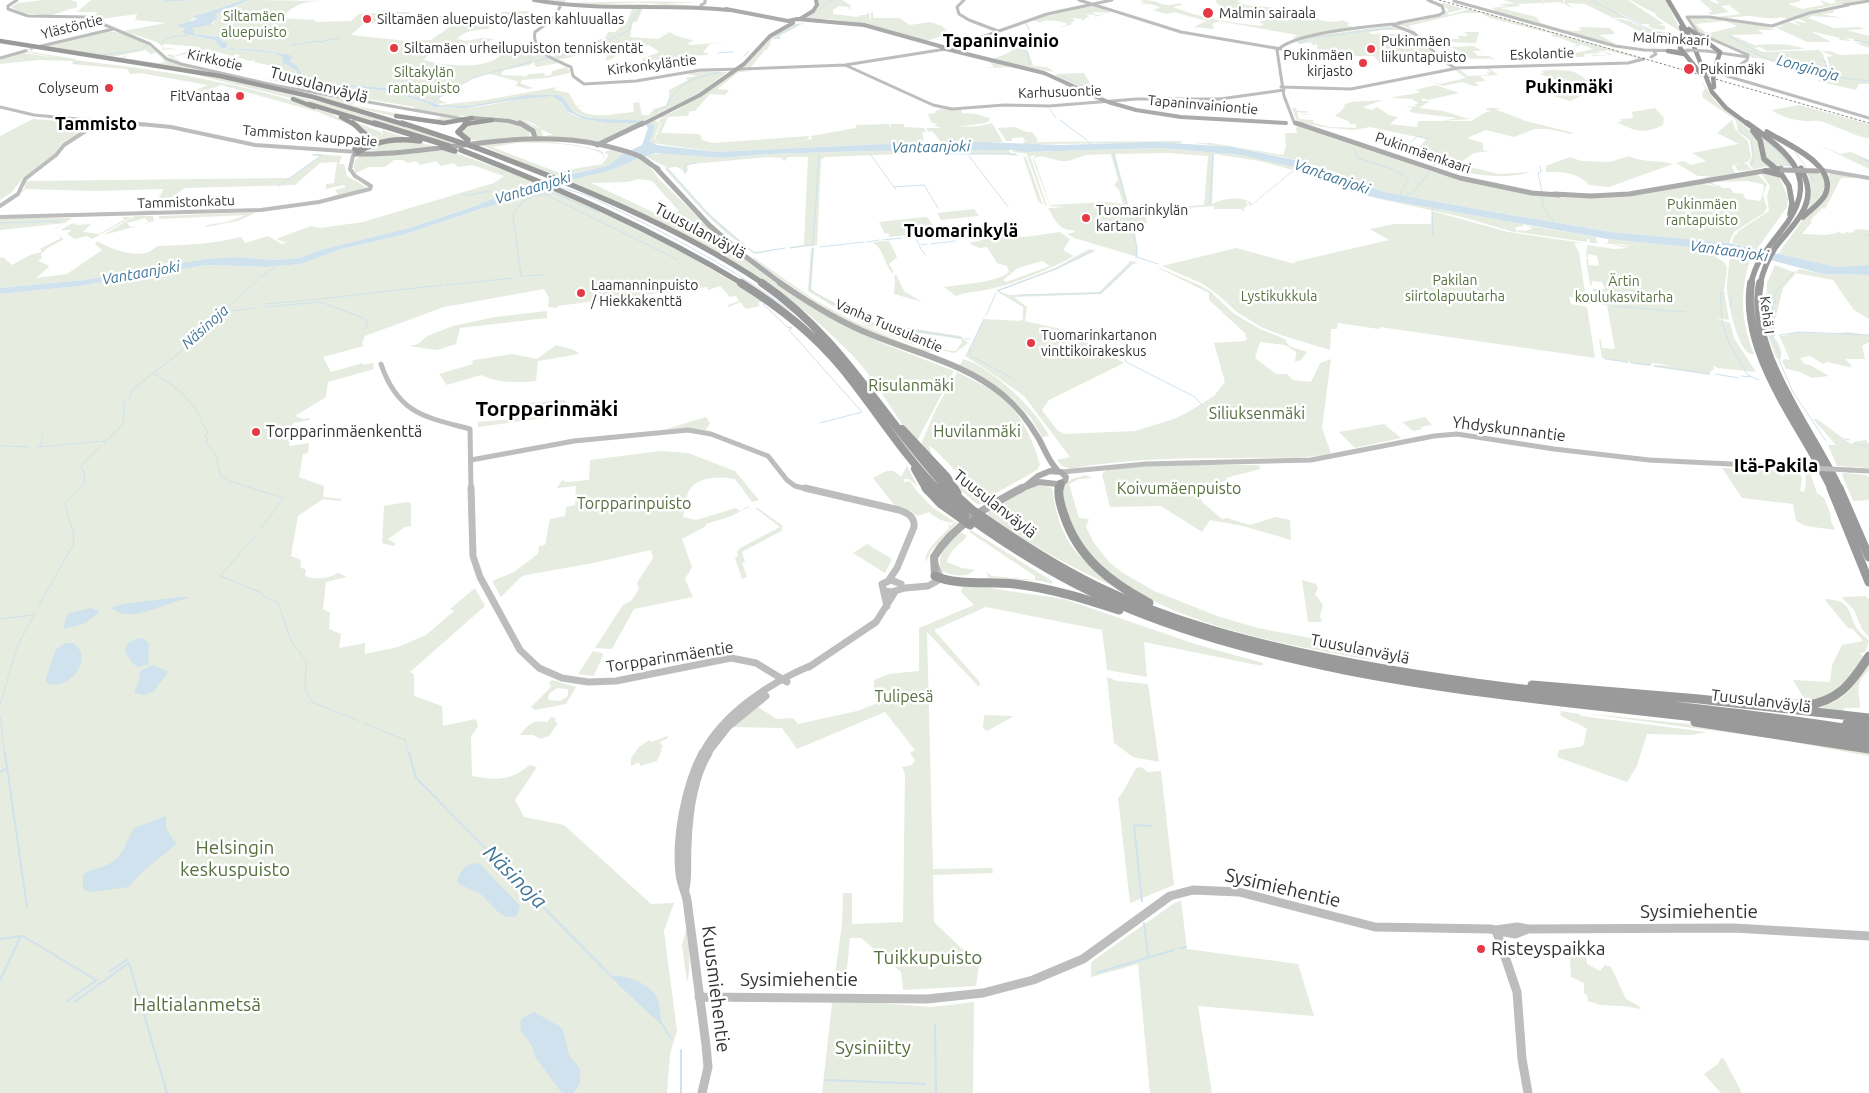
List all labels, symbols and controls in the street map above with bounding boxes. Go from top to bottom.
place label: Malmin sairaala [1219,5,1316,21]
marker: Malmin sairaala [1201,6,1215,20]
park label: Siltamäen aluepuisto [221,8,287,40]
street label: Ylästöntie [39,11,105,43]
place label: Siltamäen aluepuisto/lasten kahluuallas [377,11,624,27]
marker: Siltamäen aluepuisto/lasten kahluuallas [361,13,373,25]
street label: Malminkaari [1632,29,1710,49]
district label: Tapaninvainio [943,30,1059,52]
place label: Pukinmäen liikuntapuisto [1381,33,1467,65]
place label: Siltamäen urheilupuiston tenniskentät [404,40,643,56]
marker: Siltamäen urheilupuiston tenniskentät [388,42,400,54]
marker: Pukinmäen liikuntapuisto [1365,43,1377,55]
street label: Eskolantie [1510,44,1574,64]
street label: Kirkkotie [186,45,244,75]
place label: Pukinmäen kirjasto [1283,47,1353,80]
street label: Kirkonkyläntie [606,51,698,79]
water label: Longinoja [1775,51,1841,85]
marker: Pukinmäen kirjasto [1357,57,1369,69]
place label: Pukinmäki [1700,61,1765,77]
marker: Pukinmäki [1682,62,1696,76]
street label: Tuusulanväylä [268,63,370,107]
park label: Siltakylän rantapuisto [388,64,460,96]
district label: Pukinmäki [1525,76,1613,98]
place label: Colyseum [38,80,99,96]
marker: Colyseum [103,82,115,94]
street label: Karhusuontie [1018,82,1102,102]
place label: FitVantaa [170,88,230,104]
marker: FitVantaa [234,90,246,102]
street label: Tapaninvainiontie [1147,92,1259,118]
district label: Tammisto [55,113,137,135]
street label: Tammiston kauppatie [242,122,378,150]
street label: Pukinmäenkaari [1373,129,1473,177]
water label: Vantaanjoki [891,137,971,157]
water label: Vantaanjoki [1292,156,1372,198]
water label: Vantaanjoki [493,168,573,208]
street label: Tammistonkatu [137,192,235,212]
park label: Pukinmäen rantapuisto [1666,196,1738,228]
street label: Tuusulanväylä [651,199,749,263]
place label: Tuomarinkylän kartano [1096,202,1188,234]
marker: Tuomarinkylän kartano [1080,212,1092,224]
district label: Tuomarinkylä [904,220,1018,242]
water label: Vantaanjoki [1689,237,1769,265]
water label: Vantaanjoki [101,257,181,289]
park label: Pakilan siirtolapuutarha [1405,272,1505,304]
park label: Ärtin koulukasvitarha [1575,273,1673,306]
place label: Laamanninpuisto / Hiekkakenttä [591,277,699,310]
marker: Laamanninpuisto / Hiekkakenttä [575,287,587,299]
park label: Lystikukkula [1241,288,1317,304]
street label: Kehä I [1756,295,1778,335]
street label: Vanha Tuusulantie [833,296,945,356]
water label: Näsinoja [178,301,232,353]
place label: Tuomarinkartanon vinttikoirakeskus [1041,327,1157,360]
marker: Tuomarinkartanon vinttikoirakeskus [1025,337,1037,349]
park label: Risulanmäki [868,376,954,396]
district label: Torpparinmäki [476,396,618,422]
park label: Siliuksenmäki [1209,404,1305,424]
street label: Yhdyskunnantie [1451,413,1567,445]
place label: Torpparinmäenkenttä [266,422,422,442]
park label: Huvilanmäki [933,422,1021,442]
marker: Torpparinmäenkenttä [250,426,262,438]
district label: Itä-Pakila [1734,455,1818,477]
street label: Tuusulanväylä [949,465,1041,543]
park label: Koivumäenpuisto [1117,479,1241,499]
park label: Torpparinpuisto [577,494,691,514]
street label: Tuusulanväylä [1309,630,1411,668]
street label: Torpparinmäentie [605,637,735,677]
street label: Tuusulanväylä [1710,685,1812,717]
park label: Tulipesä [874,687,934,707]
park label: Helsingin keskuspuisto [180,837,290,881]
water label: Näsinoja [478,840,552,914]
street label: Sysimiehentie [1223,864,1343,912]
street label: Sysimiehentie [1640,901,1758,923]
street label: Kuusmiehentie [697,924,735,1054]
place label: Risteyspaikka [1491,938,1605,960]
marker: Risteyspaikka [1475,943,1487,955]
park label: Tuikkupuisto [874,947,982,969]
street label: Sysimiehentie [740,969,858,991]
park label: Haltialanmetsä [133,994,261,1016]
park label: Sysiniitty [835,1037,911,1059]

